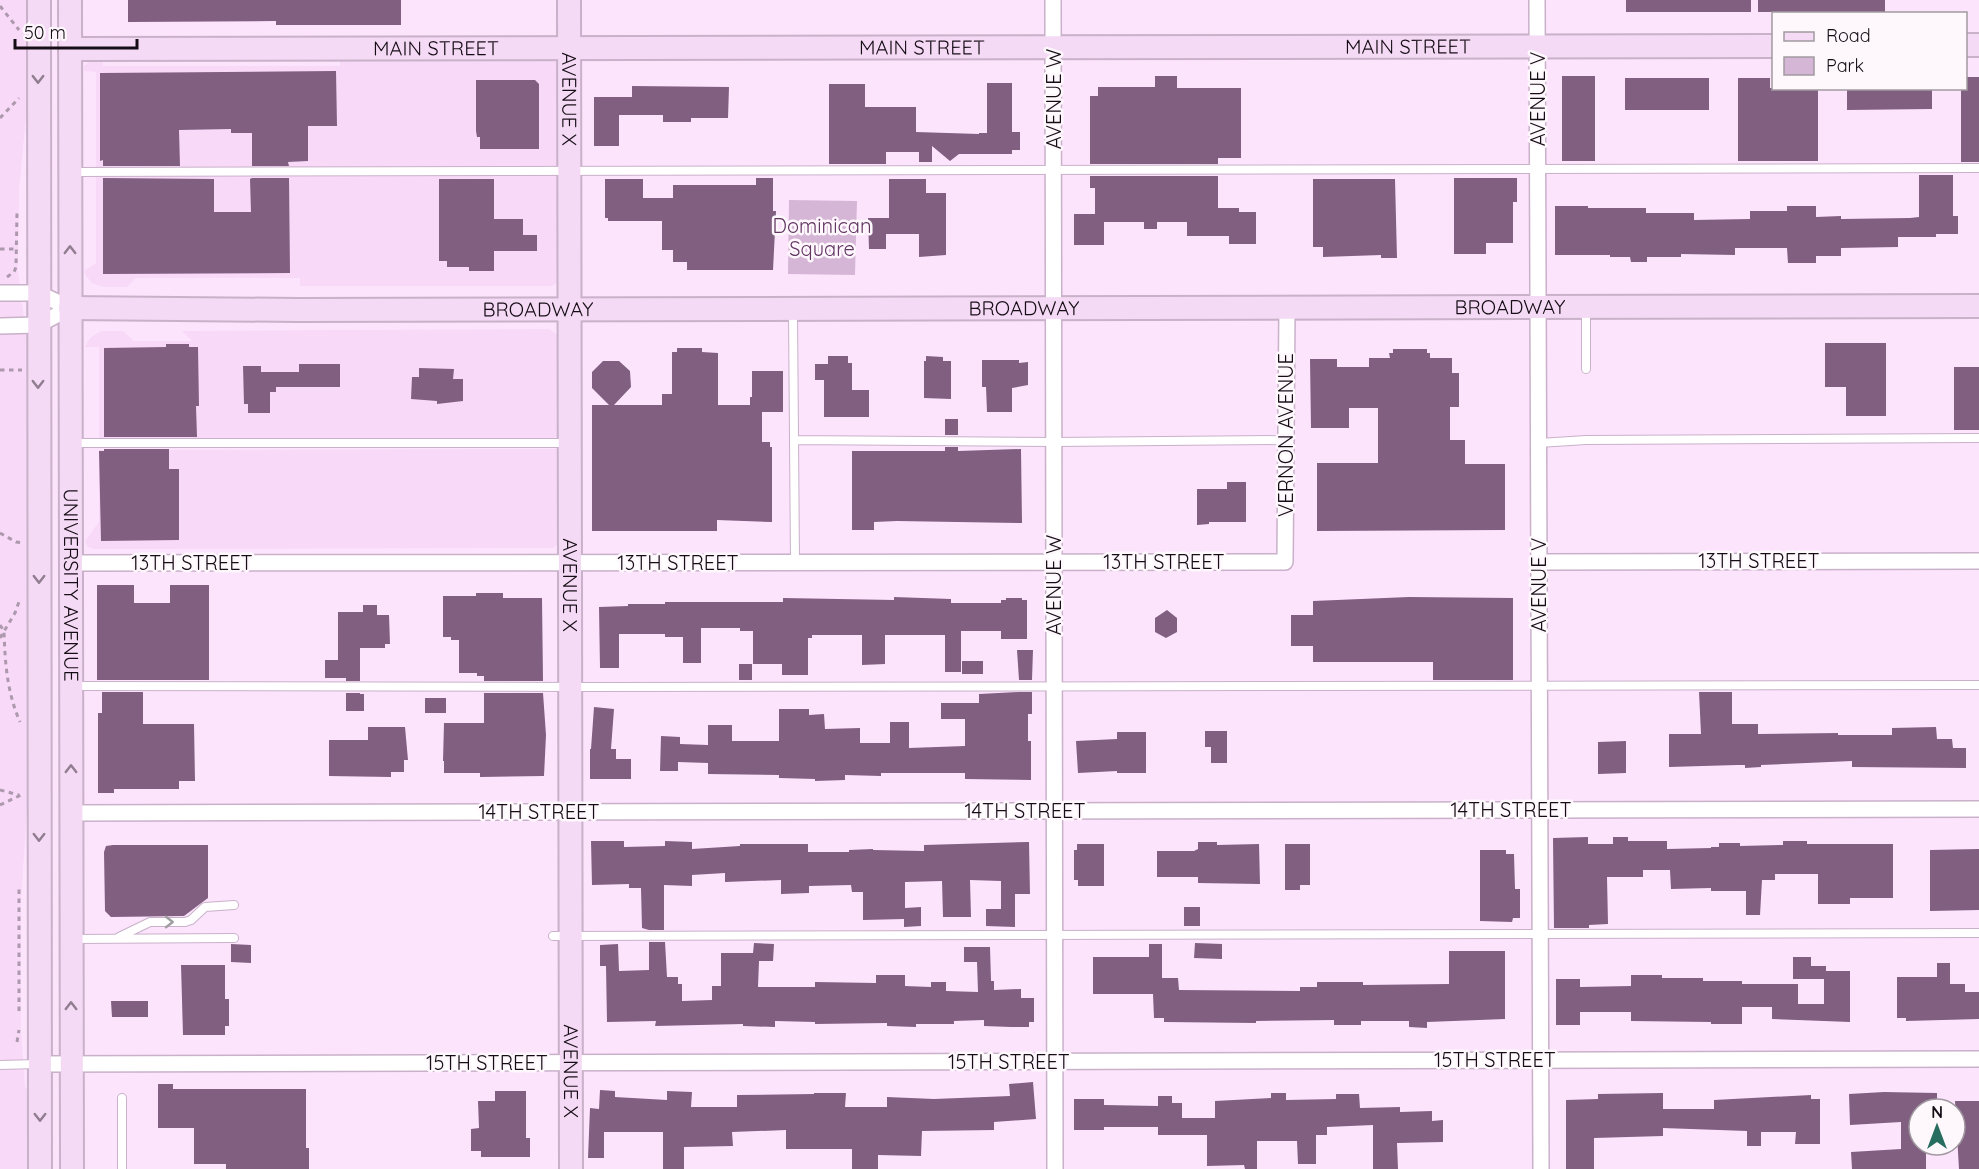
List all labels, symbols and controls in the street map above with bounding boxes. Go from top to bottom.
scale bar [15,12,136,50]
legend [1772,12,1967,90]
text: 50 m [24,21,66,44]
text: Road [1826,24,1871,47]
street label: MAIN STREET [859,34,985,60]
street label: MAIN STREET [1345,34,1471,59]
street label: MAIN STREET [373,35,499,60]
street label: AVENUE W [1041,49,1066,149]
street label: AVENUE X [557,52,582,146]
street label: AVENUE V [1525,52,1550,146]
text: Park [1826,54,1864,77]
one-way arrow [32,75,44,84]
park label: Dominican Square [772,213,872,261]
one-way arrow [64,245,76,254]
street label: BROADWAY [1455,294,1565,319]
street label: BROADWAY [969,295,1079,320]
street label: BROADWAY [483,296,593,322]
street label: VERNON AVENUE [1273,353,1298,517]
one-way arrow [32,379,44,388]
street label: UNIVERSITY AVENUE [59,488,84,682]
street label: AVENUE W [1041,535,1066,635]
street label: AVENUE X [558,538,583,632]
street label: AVENUE V [1526,538,1551,632]
street label: 13TH STREET [1698,548,1820,573]
street label: 13TH STREET [1103,549,1225,574]
street label: 13TH STREET [131,550,253,575]
street label: 13TH STREET [617,550,739,575]
one-way arrow [33,574,45,583]
one-way arrow [65,765,77,774]
street label: 14TH STREET [1450,797,1572,822]
street label: 14TH STREET [964,798,1086,823]
street label: 14TH STREET [478,799,600,824]
one-way arrow [33,832,45,841]
one-way arrow [165,916,174,928]
one-way arrow [65,1002,77,1011]
street label: AVENUE X [559,1024,584,1118]
street label: 15TH STREET [1434,1047,1556,1072]
street label: 15TH STREET [948,1049,1070,1074]
street label: 15TH STREET [426,1050,548,1075]
north arrow [1907,1097,1967,1157]
text: N [1931,1102,1943,1122]
one-way arrow [34,1112,46,1121]

